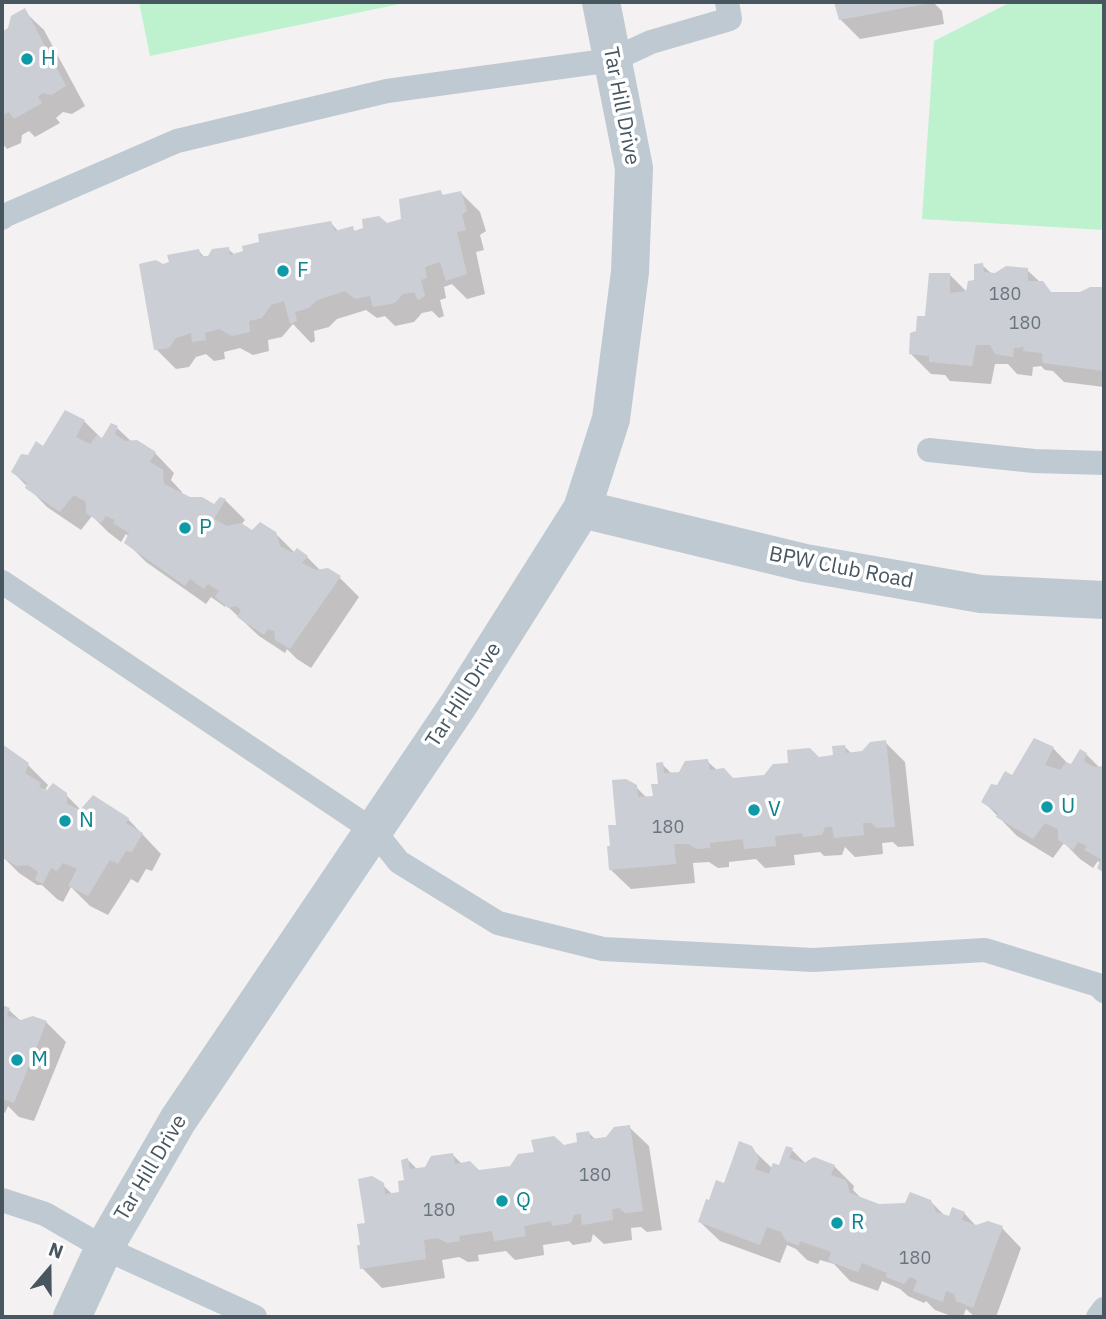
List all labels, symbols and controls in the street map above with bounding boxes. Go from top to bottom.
street label: Tar Hill Drive [597,45,645,167]
place label: H [41,46,56,72]
marker: H [19,51,35,67]
place label: F [297,258,309,284]
marker: F [275,263,291,279]
house number: 180 [989,284,1021,306]
house number: 180 [1009,313,1041,335]
place label: P [199,515,212,541]
marker: P [177,520,193,536]
street label: BPW Club Road [767,542,915,594]
street label: Tar Hill Drive [421,638,507,752]
place label: U [1061,794,1075,820]
place label: V [768,797,781,823]
marker: U [1039,799,1055,815]
marker: V [746,802,762,818]
place label: N [79,808,94,834]
marker: N [57,813,73,829]
house number: 180 [652,817,684,839]
place label: M [31,1047,48,1073]
marker: M [9,1052,25,1068]
street label: Tar Hill Drive [109,1110,193,1226]
house number: 180 [579,1165,611,1187]
place label: Q [516,1188,531,1214]
marker: Q [494,1193,510,1209]
house number: 180 [423,1200,455,1222]
place label: R [851,1210,864,1236]
marker: R [829,1215,845,1231]
north arrow [14,1235,84,1305]
text: N [46,1237,67,1264]
house number: 180 [899,1248,931,1270]

